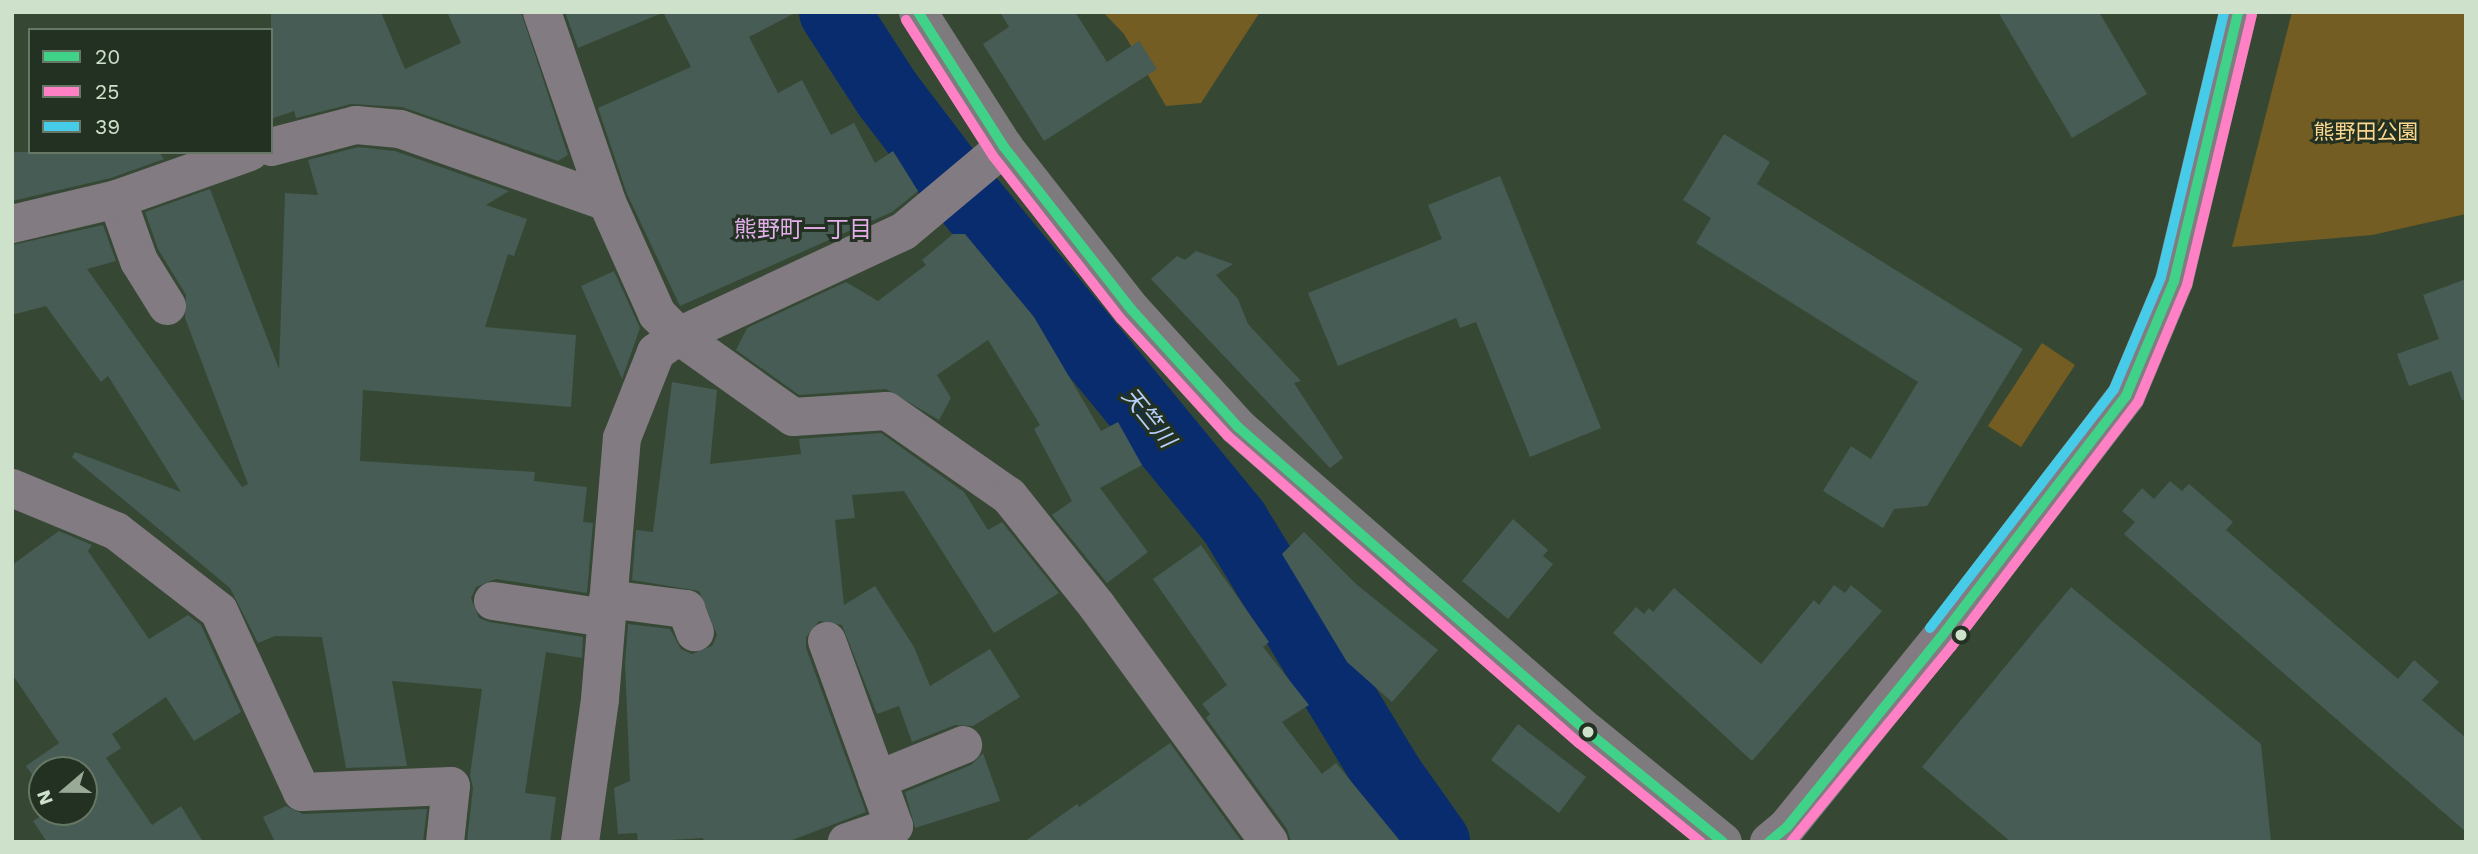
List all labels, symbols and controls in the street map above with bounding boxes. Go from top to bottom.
legend [28,28,273,154]
text: 20 [95,44,120,69]
text: 25 [95,79,119,104]
text: 39 [95,114,120,139]
park label: 熊野田公園 [2314,119,2418,145]
district label: 熊野町一丁目 [734,216,872,244]
water label: 天竺川 [1116,383,1180,453]
unlabelled marker [1954,628,1968,642]
unlabelled marker [1581,725,1595,739]
north arrow [28,756,98,826]
text: N [31,787,58,808]

